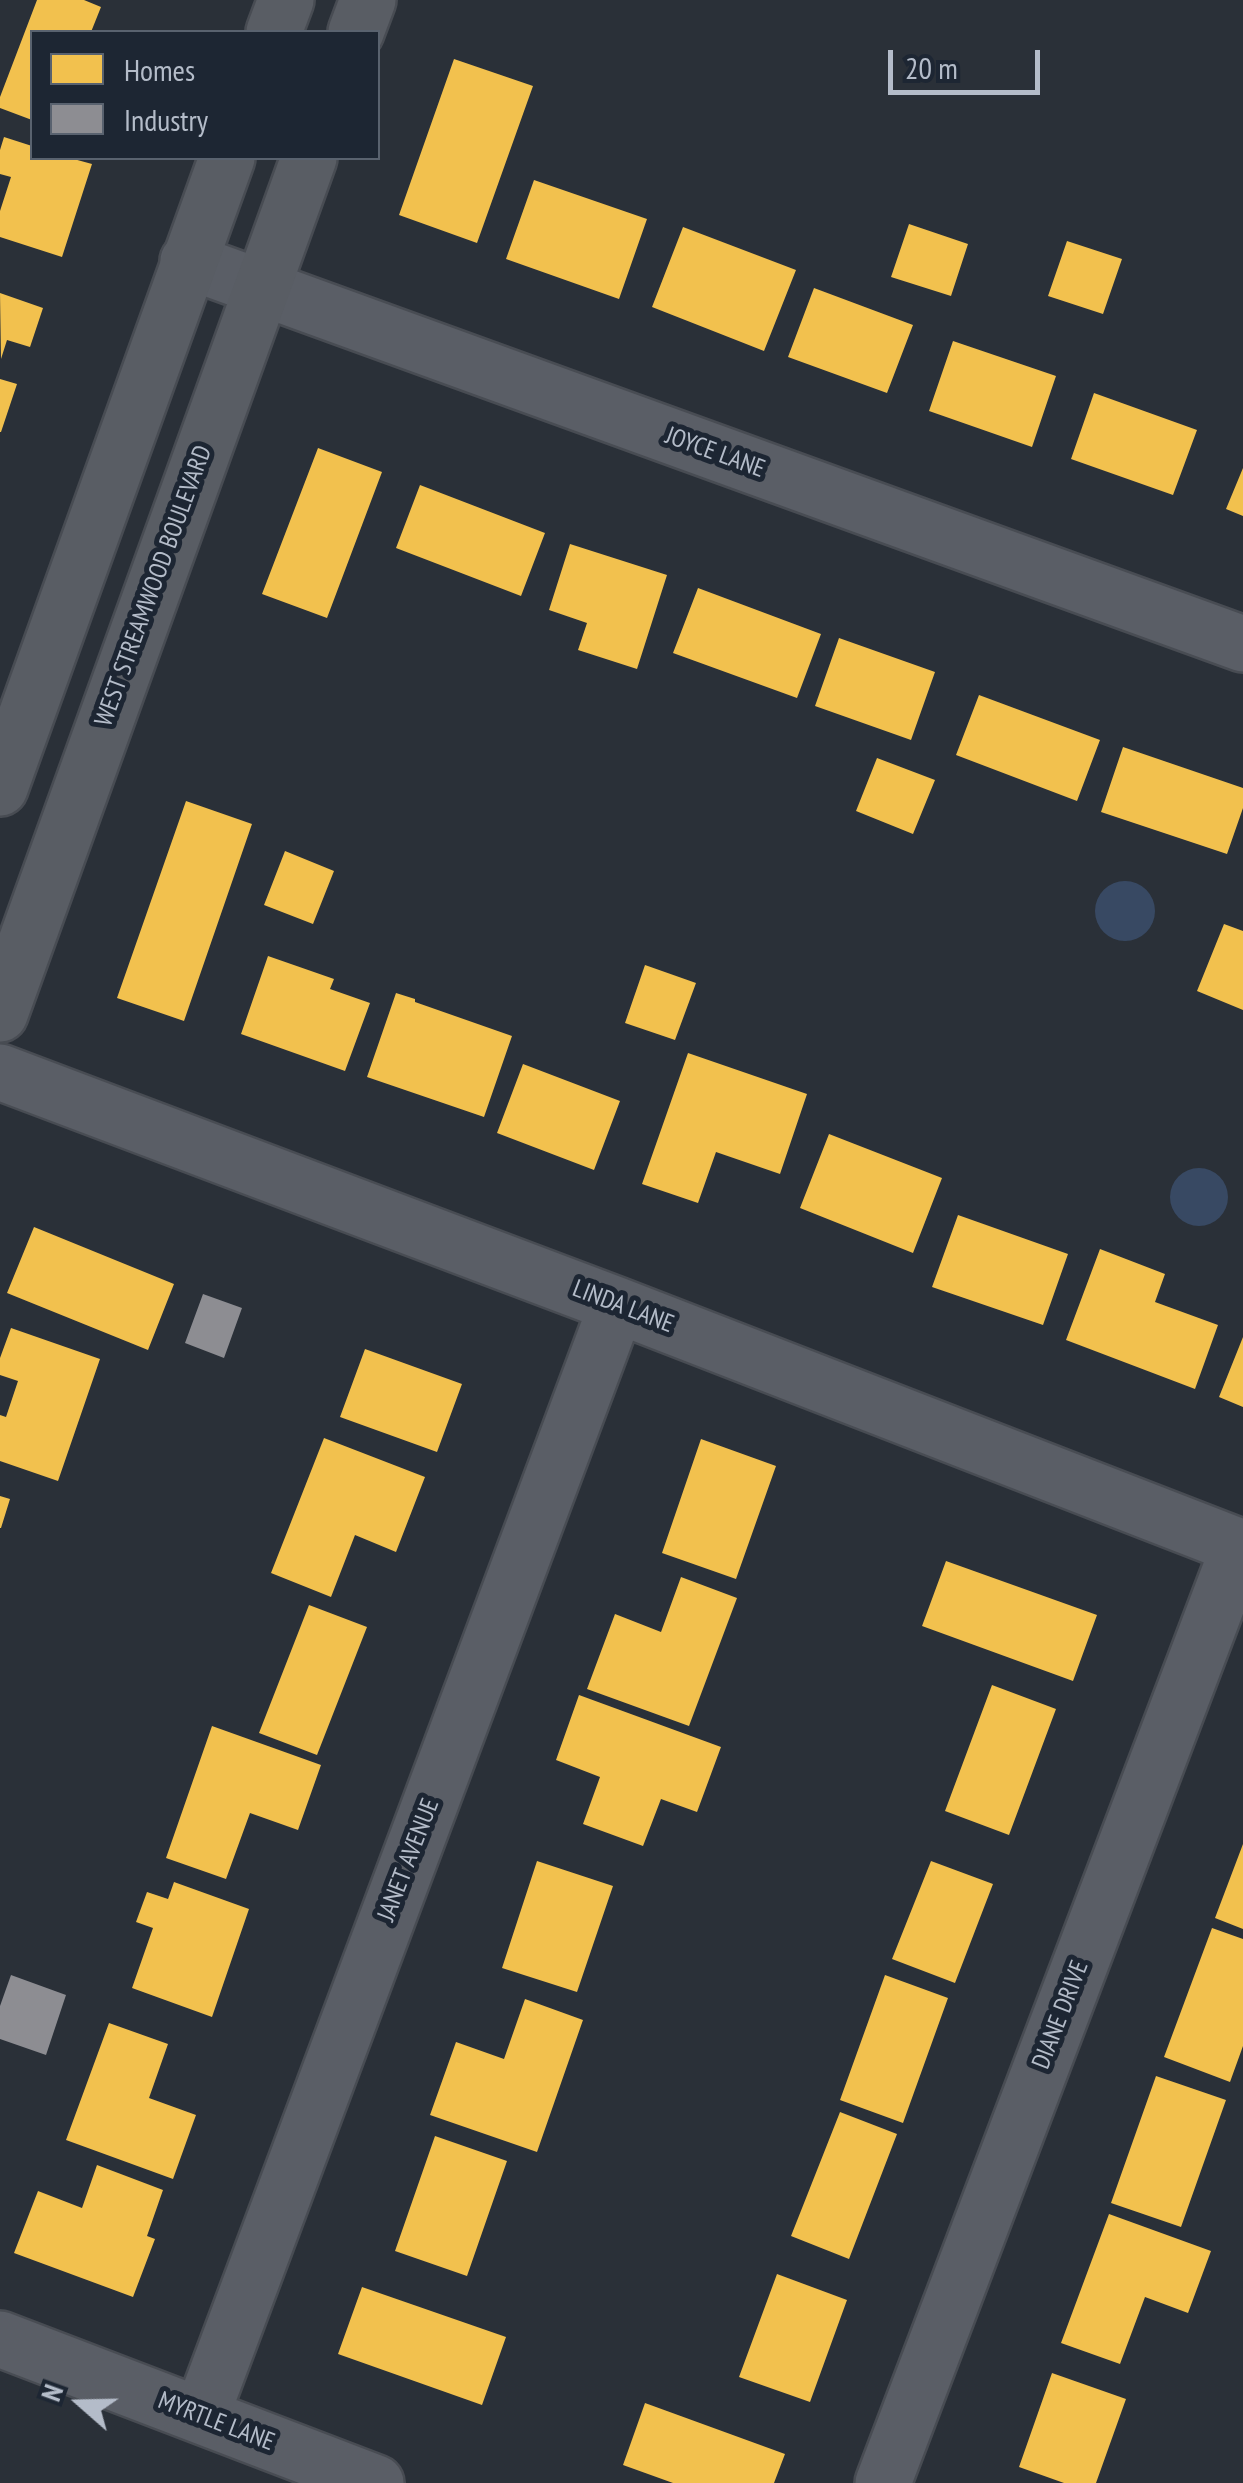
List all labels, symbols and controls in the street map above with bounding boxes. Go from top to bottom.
legend [30,30,380,160]
scale bar [893,30,1046,92]
text: 20 m [905,48,958,87]
text: Homes [124,50,195,89]
text: Industry [124,100,208,139]
street label: JOYCE LANE [661,421,769,485]
street label: WEST STREAMWOOD BOULEVARD [89,442,219,730]
street label: LINDA LANE [568,1274,678,1340]
street label: JANET AVENUE [372,1794,446,1926]
street label: DIANE DRIVE [1027,1957,1095,2073]
north arrow [30,2353,130,2453]
text: N [31,2379,71,2406]
street label: MYRTLE LANE [154,2386,278,2458]

